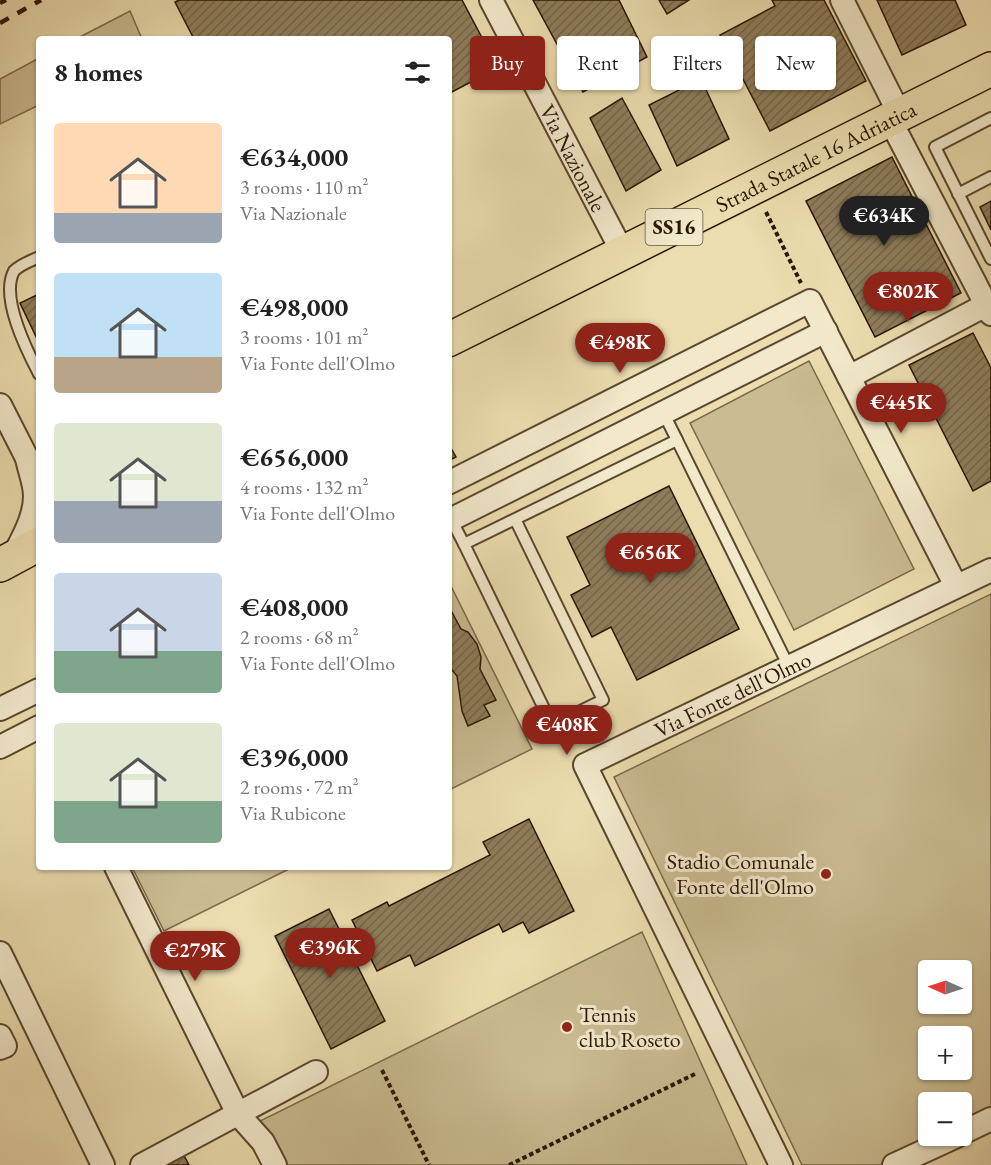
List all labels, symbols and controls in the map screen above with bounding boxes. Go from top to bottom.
chip: Buy [470,36,545,90]
chip: Rent [557,36,639,90]
chip: Filters [651,36,743,90]
chip: New [755,36,836,90]
text: 8 homes [54,55,143,89]
icon: filters [401,56,434,89]
street label: Strada Statale 16 Adriatica [711,95,921,219]
street label: Via Nazionale [533,99,613,217]
text: €634,000 [240,140,348,174]
icon: home [102,147,174,219]
text: 3 rooms · 110 m² [240,174,368,200]
pin: €634K [842,196,926,247]
text: Via Nazionale [240,200,347,226]
text: €634K [853,202,915,228]
road number: SS16 [646,209,702,245]
pin: €802K [866,272,950,323]
text: €802K [877,278,939,304]
text: €498,000 [240,290,348,324]
icon: home [102,297,174,369]
pin: €498K [578,323,662,374]
text: 3 rooms · 101 m² [240,324,368,350]
text: €498K [589,329,651,355]
text: Via Fonte dell'Olmo [240,350,395,376]
pin: €445K [859,383,943,434]
text: €445K [870,389,932,415]
text: €656,000 [240,440,348,474]
icon: home [102,447,174,519]
text: 4 rooms · 132 m² [240,474,368,500]
text: Via Fonte dell'Olmo [240,500,395,526]
pin: €656K [608,533,692,584]
text: €656K [619,539,681,565]
text: €408,000 [240,590,348,624]
icon: home [102,597,174,669]
text: 2 rooms · 68 m² [240,624,359,650]
street label: Via Fonte dell'Olmo [649,645,816,745]
text: Via Fonte dell'Olmo [240,650,395,676]
pin: €408K [525,705,609,756]
text: €408K [536,711,598,737]
text: €396,000 [240,740,348,774]
icon: home [102,747,174,819]
text: 2 rooms · 72 m² [240,774,359,800]
text: Via Rubicone [240,800,346,826]
place label: Stadio Comunale Fonte dell'Olmo [667,847,814,901]
marker: Stadio Comunale Fonte dell'Olmo [819,867,833,881]
pin: €396K [288,928,372,979]
pin: €279K [153,931,237,982]
text: €396K [299,934,361,960]
text: €279K [164,937,226,963]
north arrow [918,960,972,1014]
map controls [918,960,972,1146]
place label: Tennis club Roseto [579,1000,681,1054]
marker: Tennis club Roseto [560,1020,574,1034]
button: + [918,1026,972,1080]
button: − [918,1092,972,1146]

